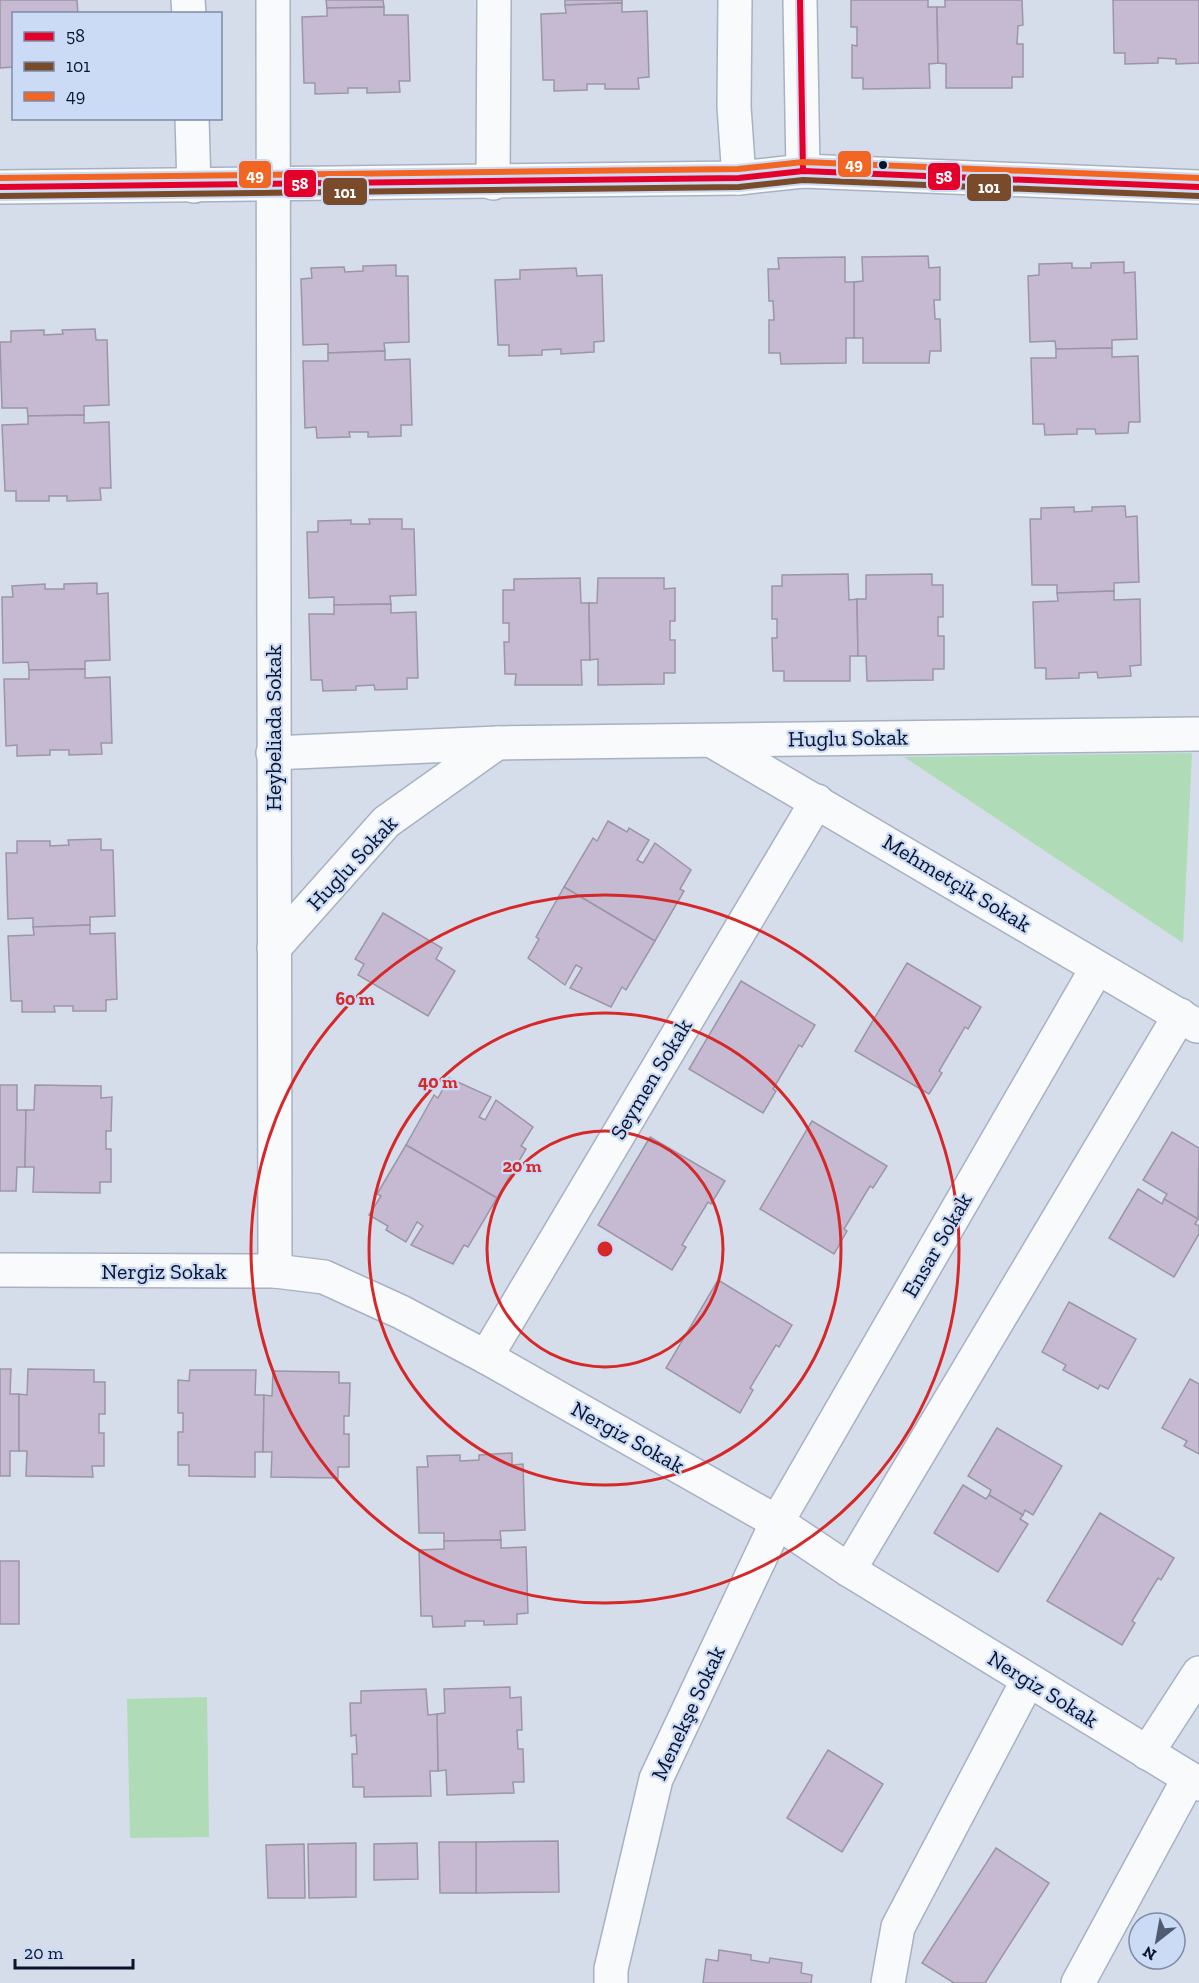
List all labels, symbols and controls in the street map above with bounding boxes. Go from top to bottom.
legend [12,12,222,120]
text: 58 [66,25,85,47]
text: 101 [66,55,90,77]
text: 49 [66,85,85,107]
line badge: 49 [837,150,872,178]
text: 49 [845,155,863,174]
unlabelled marker [877,159,889,171]
line badge: 49 [238,160,272,189]
line badge: 58 [927,162,961,191]
text: 49 [246,166,264,185]
text: 58 [936,167,953,186]
line badge: 58 [283,169,317,198]
line badge: 101 [966,173,1012,202]
text: 58 [292,174,309,193]
line badge: 101 [322,177,368,206]
text: 101 [978,178,1001,197]
text: 101 [334,183,357,202]
street label: Heybeliada Sokak [260,644,287,811]
street label: Huglu Sokak [788,723,909,753]
street label: Huglu Sokak [301,809,403,916]
street label: Mehmetçik Sokak [878,828,1037,938]
text: 60 m [335,988,375,1010]
street label: Seymen Sokak [604,1013,698,1144]
text: 40 m [418,1071,458,1093]
text: 20 m [502,1155,542,1177]
street label: Ensar Sokak [896,1187,978,1302]
centre of rings [595,1239,615,1259]
street label: Nergiz Sokak [101,1258,227,1285]
street label: Nergiz Sokak [567,1395,690,1479]
street label: Menekşe Sokak [645,1641,731,1784]
street label: Nergiz Sokak [983,1644,1104,1734]
north arrow [1127,1911,1187,1971]
scale bar [15,1932,134,1970]
text: 20 m [24,1942,64,1964]
text: N [1139,1942,1160,1965]

